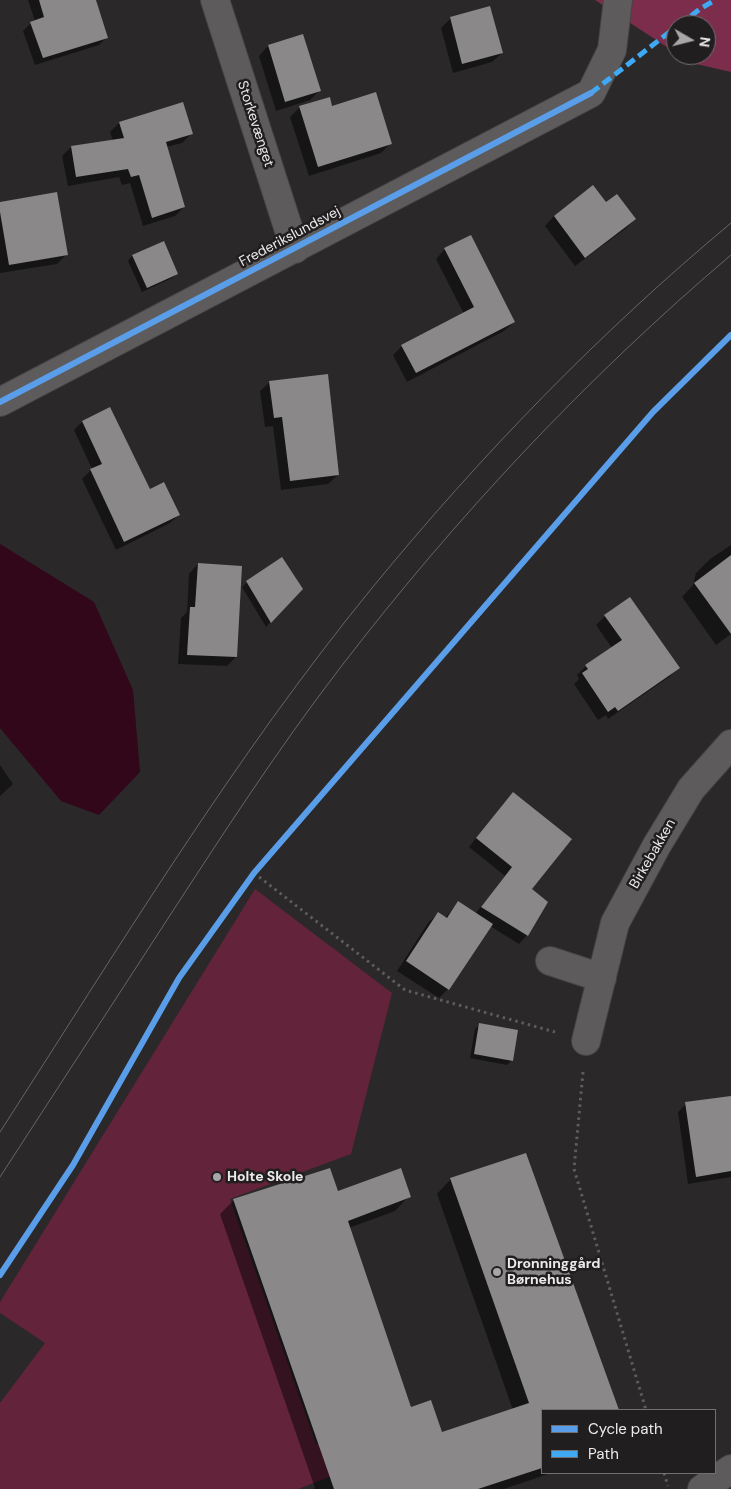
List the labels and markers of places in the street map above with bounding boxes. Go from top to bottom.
place label: Holte Skole [227,1169,304,1185]
marker: Holte Skole [211,1171,223,1183]
place label: Dronninggård Børnehus [507,1256,600,1288]
marker: Dronninggård Børnehus [491,1266,503,1278]

